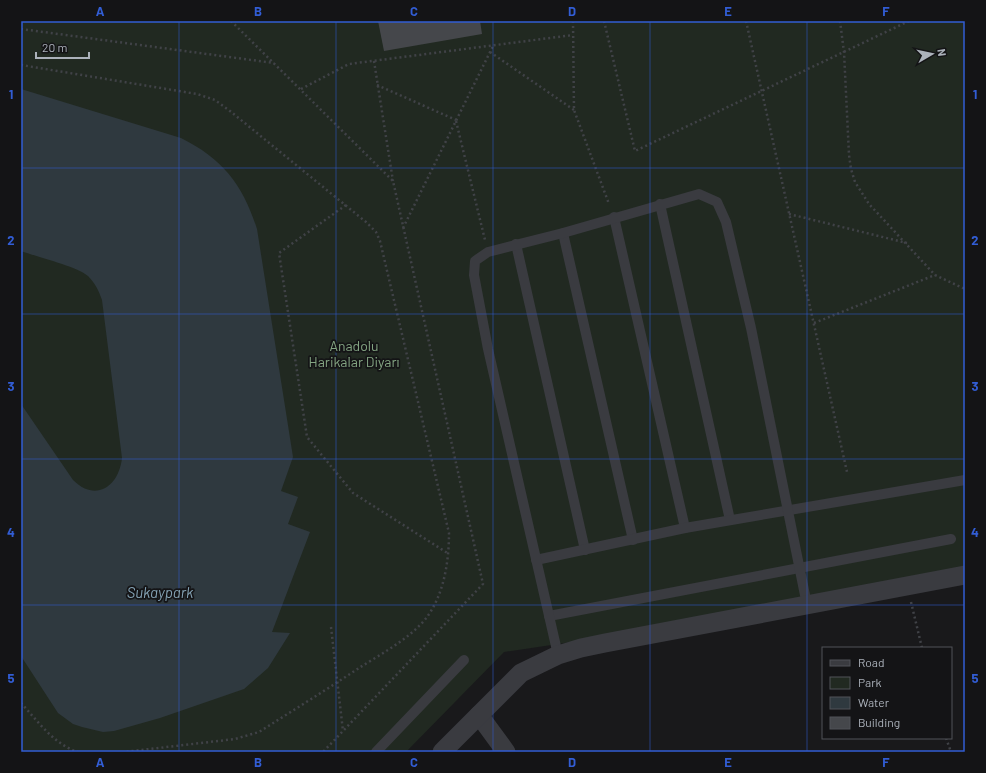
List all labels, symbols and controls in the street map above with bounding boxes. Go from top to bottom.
text: A [96,3,105,19]
text: B [254,3,262,19]
text: C [410,3,418,19]
text: D [568,3,576,19]
text: E [724,3,732,19]
text: F [882,3,890,19]
scale bar [36,34,89,60]
north arrow [912,34,952,74]
text: 20 m [42,40,68,54]
text: N [935,48,949,57]
text: 1 [9,86,13,102]
text: 1 [973,86,977,102]
text: 2 [7,232,15,248]
text: 2 [971,232,979,248]
park label: Anadolu Harikalar Diyarı [308,337,400,370]
text: 3 [7,378,15,394]
text: 3 [971,378,979,394]
text: 4 [7,524,15,540]
text: 4 [971,524,979,540]
water label: Sukaypark [127,583,194,601]
legend [822,647,952,739]
text: Road [858,655,885,669]
text: 5 [7,670,15,686]
text: 5 [971,670,979,686]
text: Park [858,675,882,689]
text: Water [858,695,890,709]
text: Building [858,715,900,729]
text: A [96,754,105,770]
text: B [254,754,262,770]
text: C [410,754,418,770]
text: D [568,754,576,770]
text: E [724,754,732,770]
text: F [882,754,890,770]

